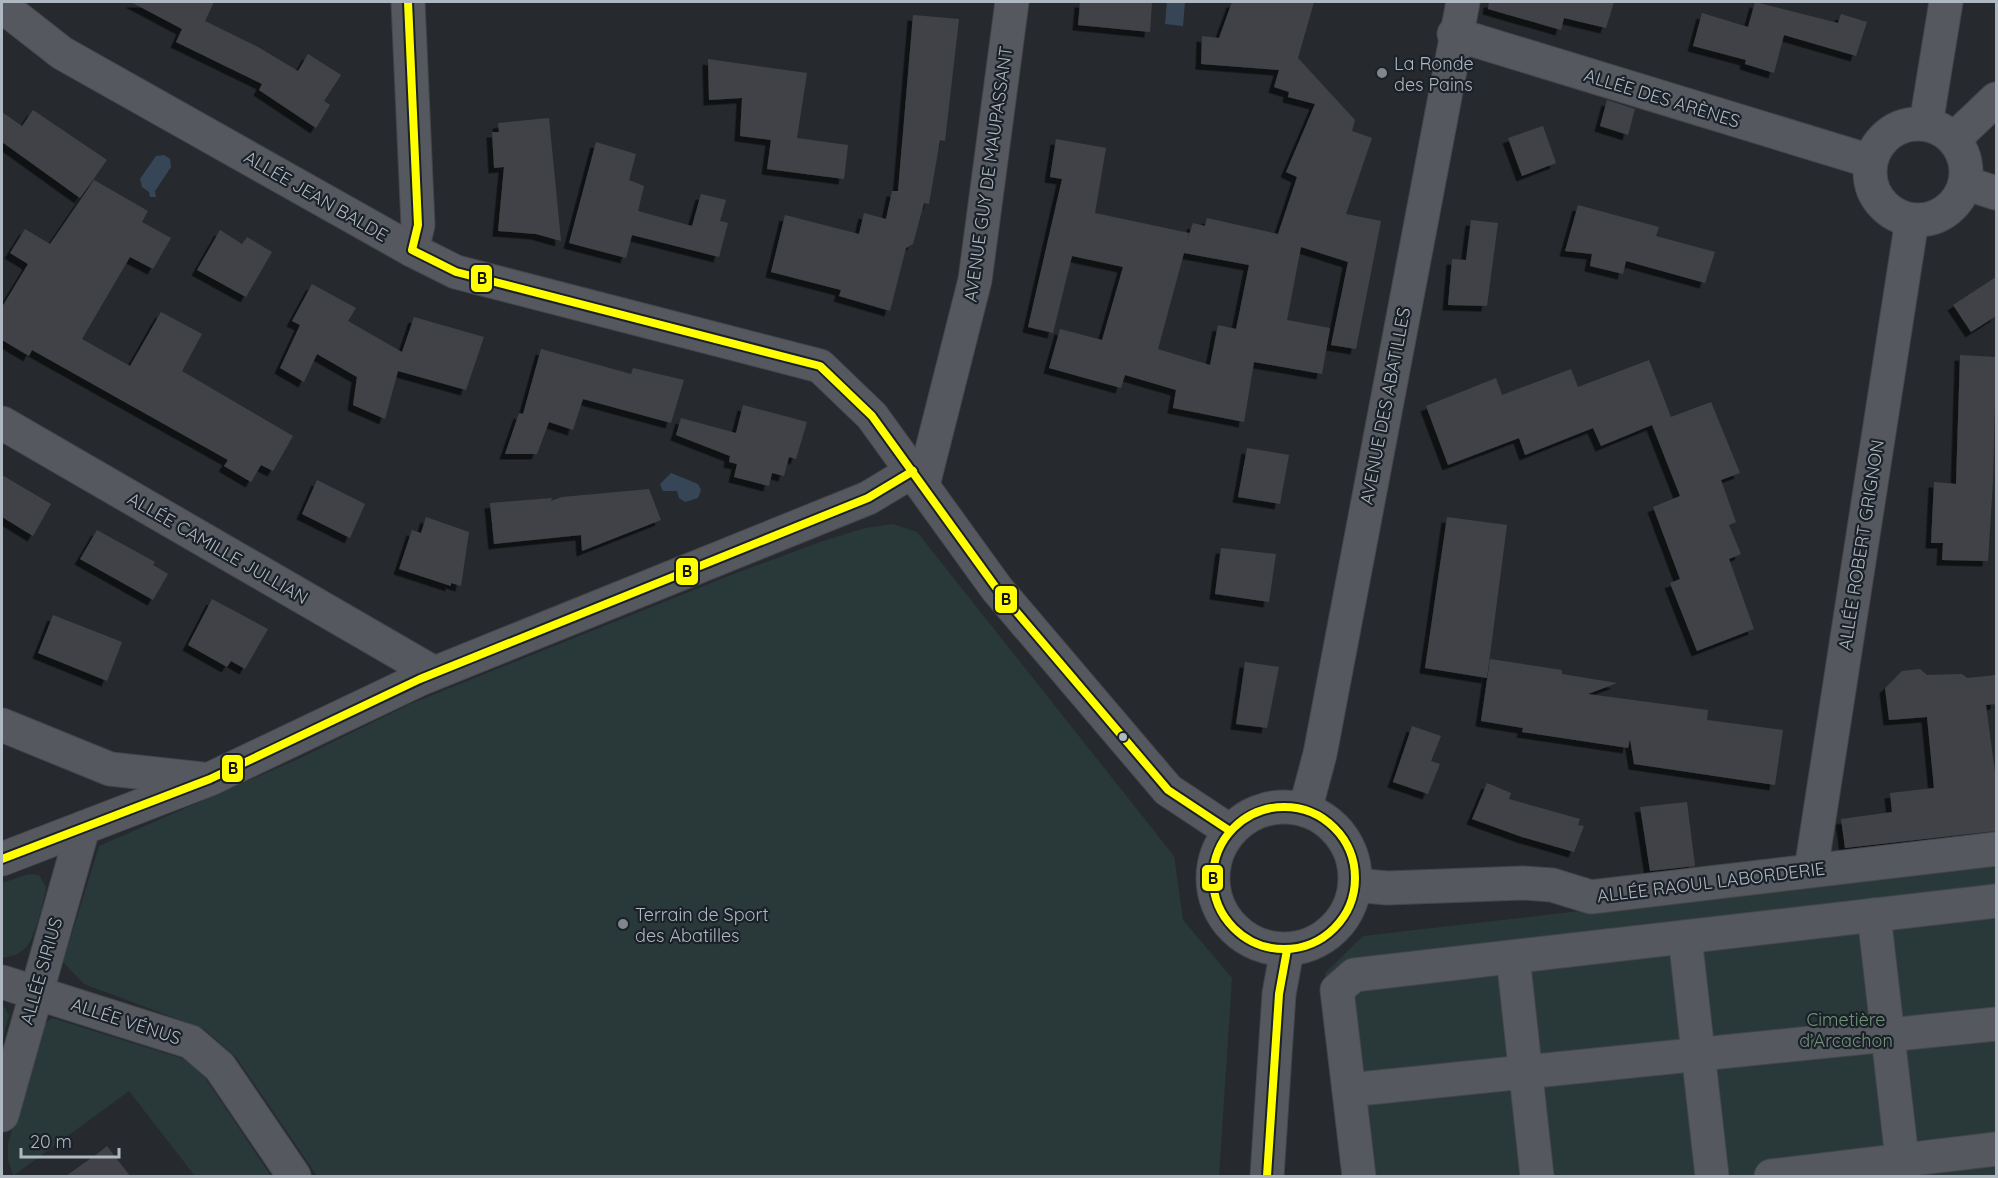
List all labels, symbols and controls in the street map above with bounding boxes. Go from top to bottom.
street label: AVENUE GUY DE MAUPASSANT [959,44,1017,303]
place label: La Ronde des Pains [1394,52,1474,96]
street label: ALLÉE DES ARÈNES [1581,63,1743,133]
marker: La Ronde des Pains [1375,66,1389,80]
street label: ALLÉE JEAN BALDE [240,145,392,247]
line badge: B [470,264,493,293]
text: B [477,268,487,288]
street label: AVENUE DES ABATILLES [1355,305,1415,507]
street label: ALLÉE ROBERT GRIGNON [1833,438,1889,652]
street label: ALLÉE CAMILLE JULLIAN [124,487,312,609]
line badge: B [675,557,699,586]
text: B [682,561,692,581]
line badge: B [994,585,1018,614]
text: B [1001,589,1011,609]
unlabelled marker [1117,731,1129,743]
line badge: B [221,754,244,783]
text: B [228,758,238,778]
street label: ALLÉE RAOUL LABORDERIE [1596,857,1826,907]
line badge: B [1201,864,1224,892]
text: B [1208,868,1218,888]
place label: Terrain de Sport des Abatilles [635,903,769,947]
street label: ALLÉE SIRIUS [15,915,67,1027]
marker: Terrain de Sport des Abatilles [616,917,630,931]
street label: ALLÉE VÉNUS [68,992,184,1050]
park label: Cimetière d’Arcachon [1799,1008,1893,1052]
scale bar [21,1121,118,1159]
text: 20 m [30,1130,72,1153]

